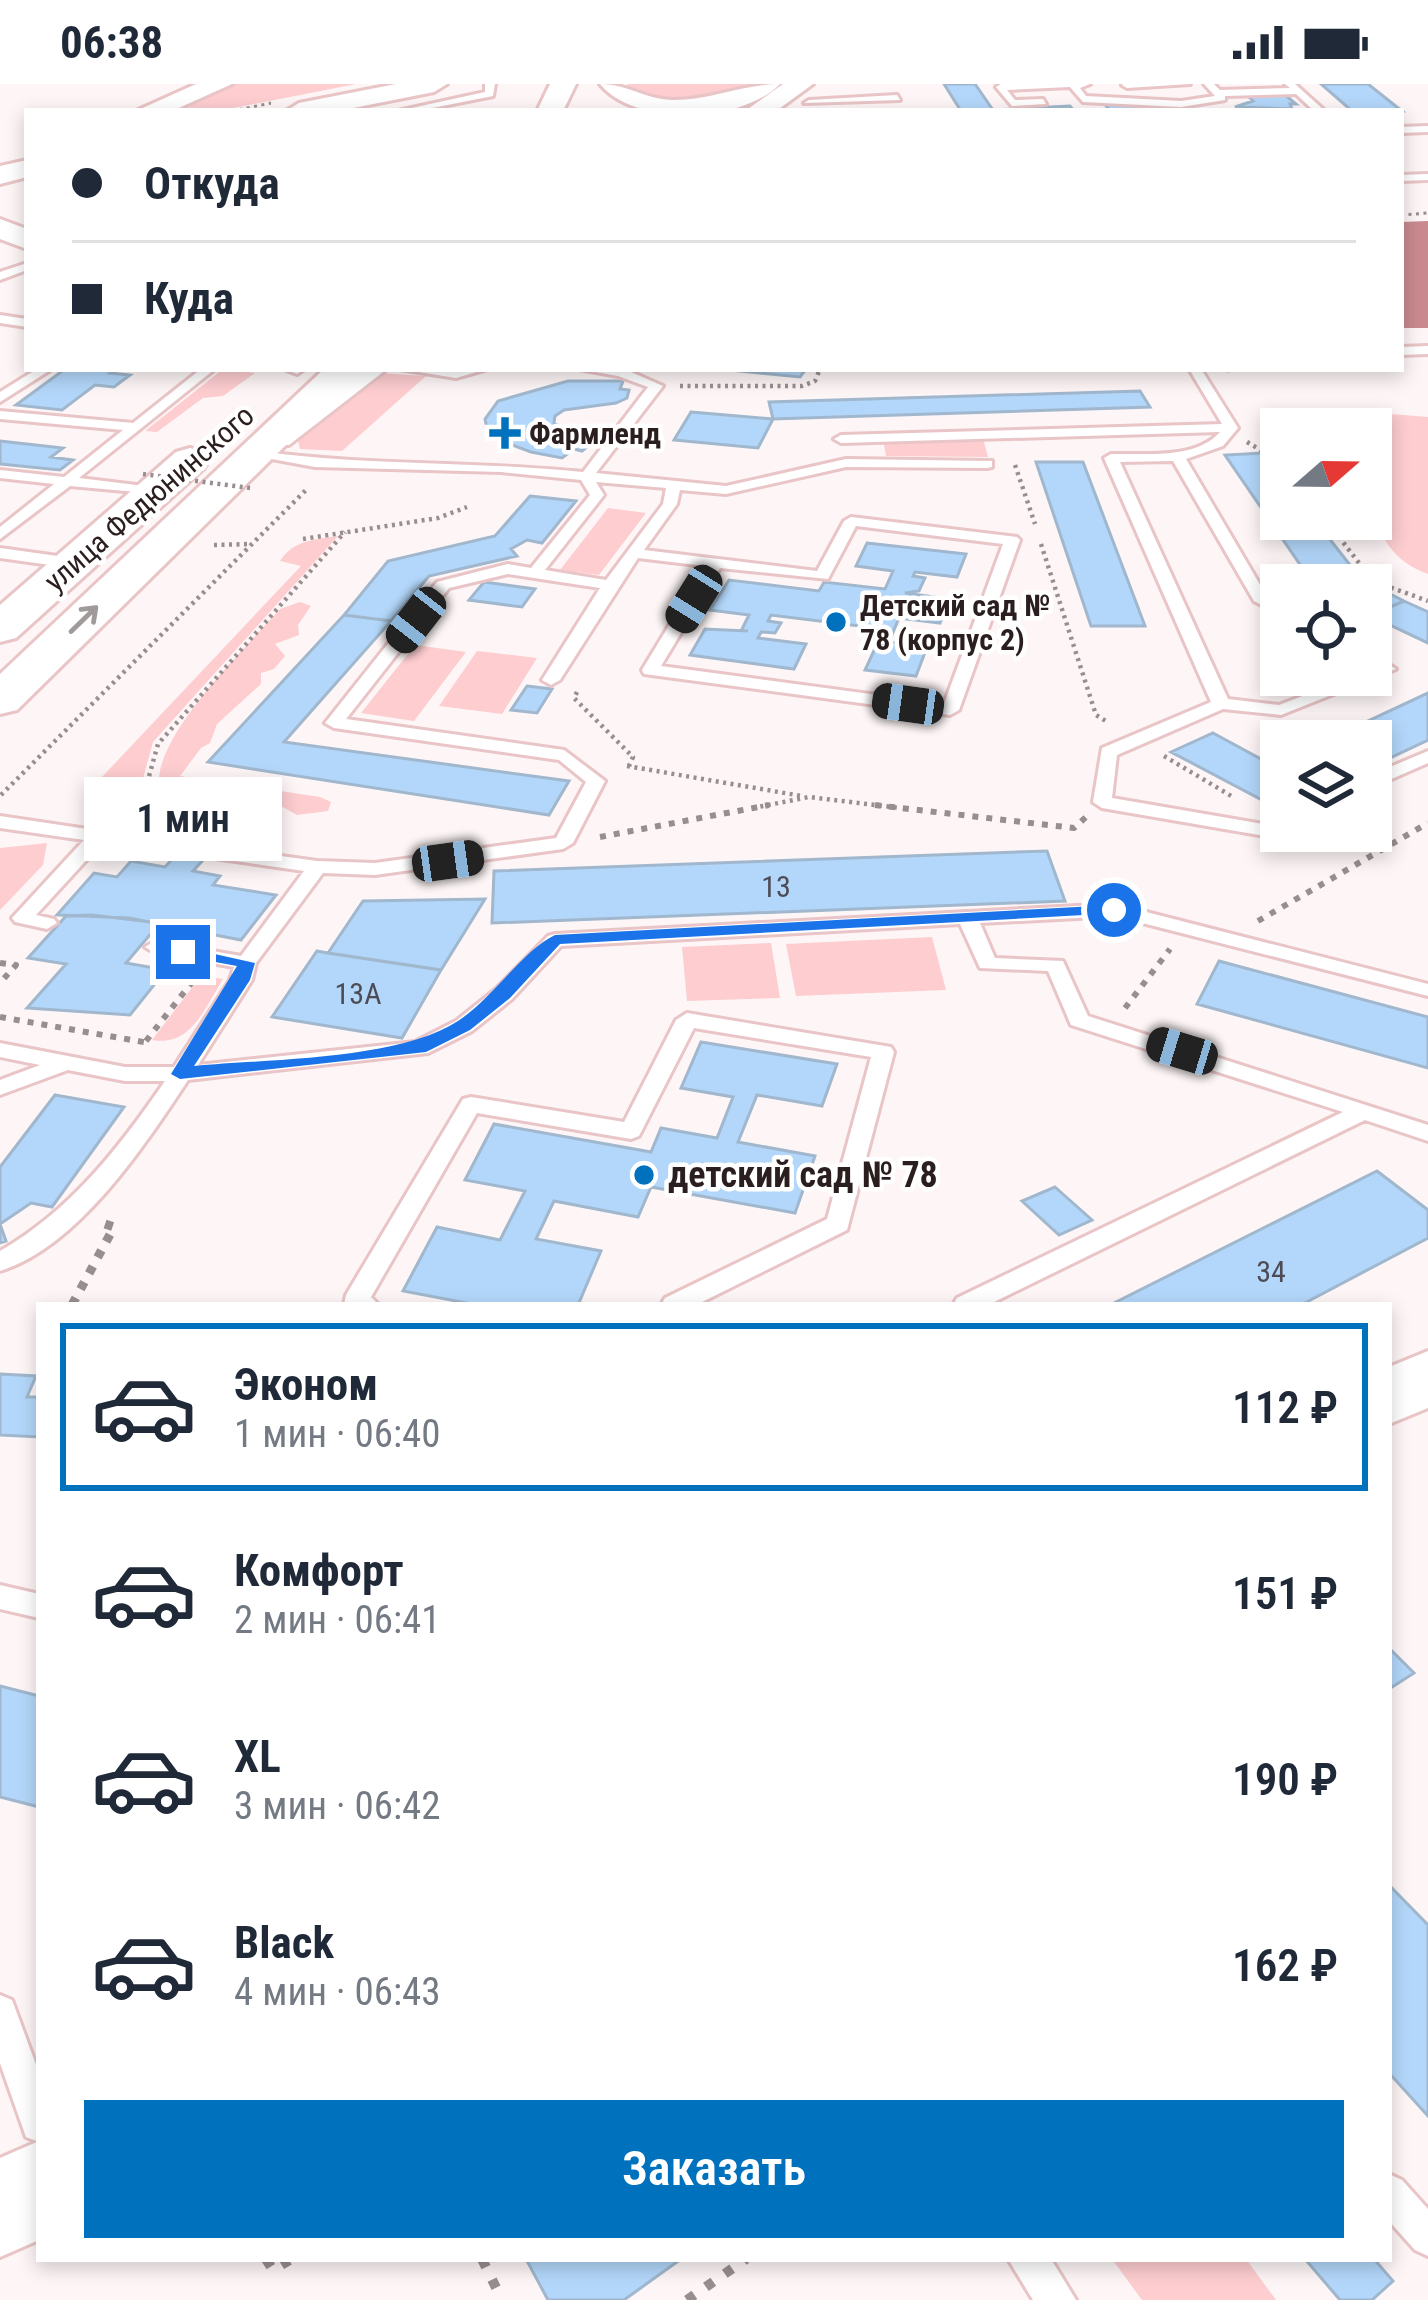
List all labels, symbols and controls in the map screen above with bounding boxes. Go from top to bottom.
text: 06:38 [60,16,163,69]
text: Откуда [144,157,280,210]
text: Куда [144,272,234,325]
street label: улица Федюнинского [37,398,261,598]
north arrow [1260,408,1392,540]
map controls [1260,408,1392,852]
place label: Фармленд [529,416,661,451]
marker: Фармленд [492,420,518,446]
car [660,559,728,639]
button: locate [1260,564,1392,696]
car [380,581,452,659]
place label: Детский сад № 78 (корпус 2) [860,588,1050,657]
one-way arrow [69,605,98,633]
marker: Детский сад № 78 (корпус 2) [823,609,849,635]
car [870,681,946,727]
button: layers [1260,720,1392,852]
callout: 1 мин [84,778,282,862]
text: 1 мин [136,796,230,842]
car [410,838,486,884]
house number: 13 [761,869,791,904]
route start [1087,883,1141,937]
route end [156,925,210,979]
house number: 13А [335,976,381,1011]
car [1142,1023,1222,1079]
place label: детский сад № 78 [668,1154,938,1196]
marker: детский сад № 78 [631,1162,657,1188]
house number: 34 [1256,1254,1286,1289]
icon: car [90,1353,198,1461]
text: Эконом [234,1358,378,1411]
text: 112 ₽ [1232,1381,1338,1434]
text: 1 мин · 06:40 [234,1411,441,1457]
icon: car [90,1539,198,1647]
text: Комфорт [234,1544,404,1597]
text: 151 ₽ [1232,1567,1338,1620]
text: 2 мин · 06:41 [234,1597,441,1643]
icon: car [90,1725,198,1833]
text: XL [234,1730,281,1783]
text: 190 ₽ [1232,1753,1338,1806]
text: 3 мин · 06:42 [234,1783,441,1829]
icon: car [90,1911,198,2019]
text: Black [234,1916,334,1969]
text: 162 ₽ [1232,1939,1338,1992]
text: 4 мин · 06:43 [234,1969,441,2015]
button: Заказать [84,2100,1344,2238]

